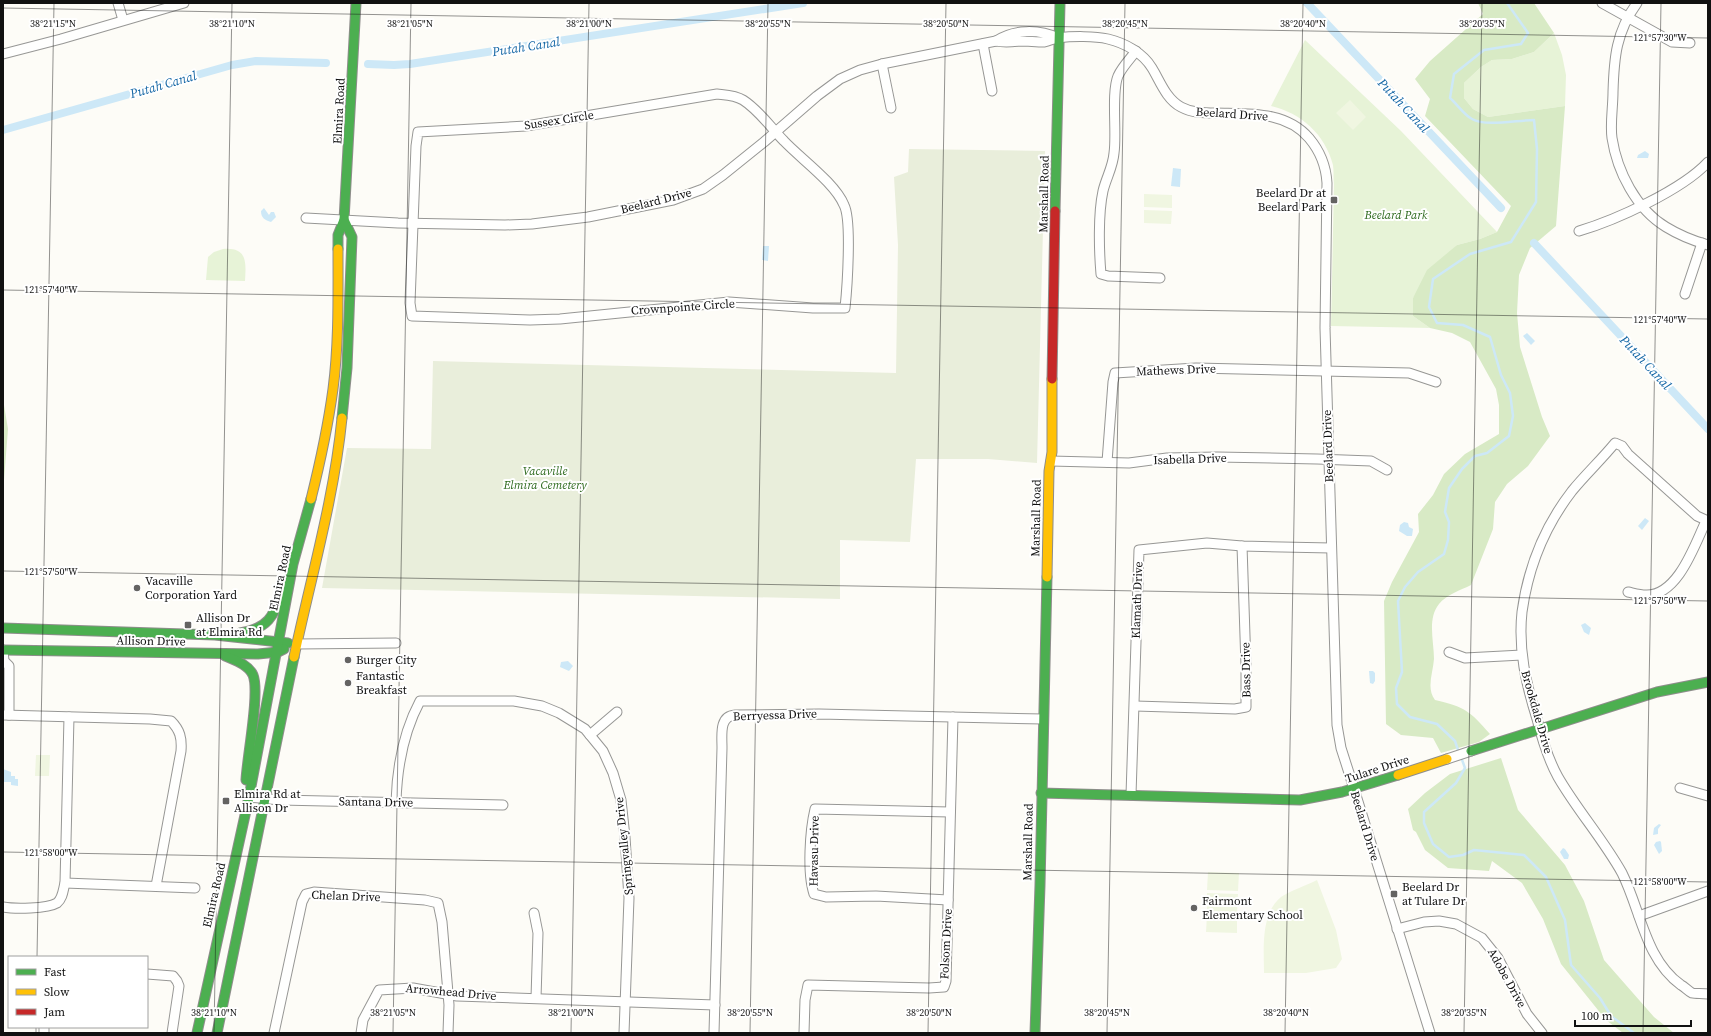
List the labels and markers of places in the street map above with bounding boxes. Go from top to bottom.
place label: Beelard Dr at Beelard Park [1256,185,1326,215]
marker: Beelard Dr at Beelard Park [1329,195,1339,205]
place label: Vacaville Corporation Yard [145,573,237,603]
marker: Vacaville Corporation Yard [132,583,142,593]
place label: Allison Dr at Elmira Rd [196,610,263,640]
marker: Allison Dr at Elmira Rd [183,620,193,630]
place label: Burger City [356,652,417,668]
marker: Burger City [343,655,353,665]
place label: Fantastic Breakfast [356,668,407,698]
marker: Fantastic Breakfast [343,678,353,688]
place label: Elmira Rd at Allison Dr [234,786,300,816]
marker: Elmira Rd at Allison Dr [221,796,231,806]
place label: Beelard Dr at Tulare Dr [1402,879,1466,909]
marker: Beelard Dr at Tulare Dr [1389,889,1399,899]
place label: Fairmont Elementary School [1202,893,1303,923]
marker: Fairmont Elementary School [1189,903,1199,913]

